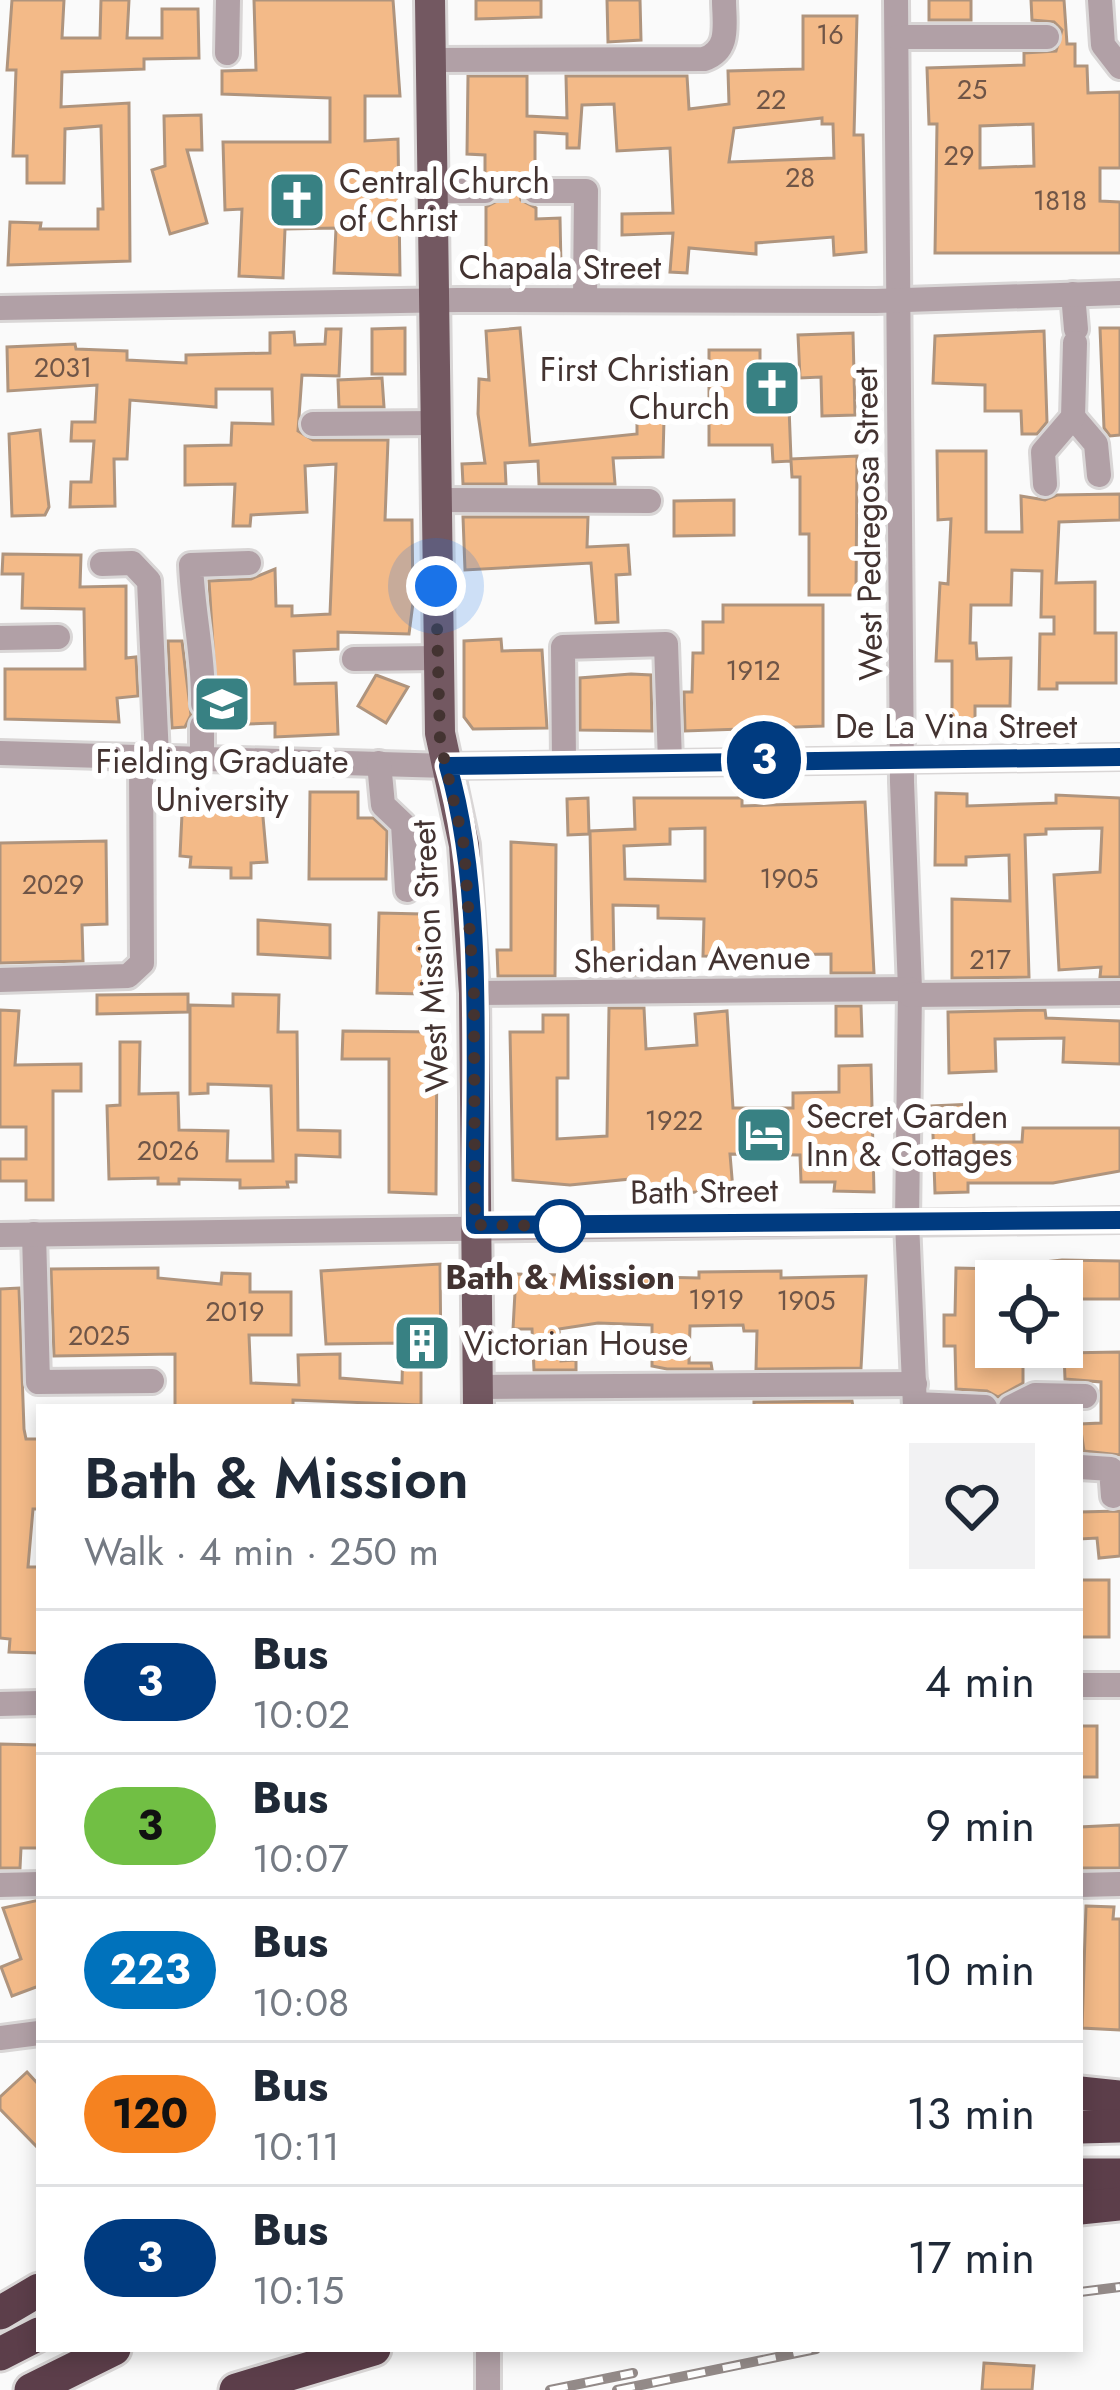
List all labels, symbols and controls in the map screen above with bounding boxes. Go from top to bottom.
house number: 16 [816,15,844,54]
house number: 25 [957,70,987,109]
house number: 22 [756,80,786,119]
house number: 29 [944,136,974,175]
place label: Central Church of Christ [339,158,550,243]
house number: 28 [785,158,815,197]
church icon: Central Church of Christ [266,169,328,231]
house number: 1818 [1033,181,1087,220]
street label: Chapala Street [459,244,661,291]
place label: First Christian Church [540,346,730,431]
house number: 2031 [34,348,92,387]
church icon: First Christian Church [741,357,803,419]
street label: West Pedregosa Street [842,367,894,681]
your location [406,556,466,616]
house number: 1912 [725,651,781,690]
school or university icon: Fielding Graduate University [191,673,253,735]
street label: De La Vina Street [835,703,1077,750]
line badge: 3 [725,721,803,799]
text: 3 [751,729,777,790]
place label: Fielding Graduate University [96,738,348,823]
street label: West Mission Street [399,819,461,1093]
house number: 1905 [759,859,819,898]
house number: 2029 [22,865,84,904]
street label: Sheridan Avenue [573,933,811,985]
house number: 217 [969,940,1012,979]
place label: Secret Garden Inn & Cottages [806,1093,1012,1178]
house number: 1922 [645,1101,703,1140]
hotel icon: Secret Garden Inn & Cottages [733,1104,795,1166]
house number: 2026 [137,1131,199,1170]
street label: Bath Street [630,1166,779,1216]
marker: Bath & Mission [535,1201,585,1251]
place label: Bath & Mission [445,1254,675,1301]
map controls [975,1260,1083,1368]
button: locate [975,1260,1083,1368]
house number: 1919 [688,1280,744,1319]
house number: 1905 [776,1281,836,1320]
house number: 2019 [205,1292,265,1331]
building icon: Victorian House [391,1312,453,1374]
house number: 2025 [68,1316,130,1355]
place label: Victorian House [464,1320,688,1367]
text: Bath & Mission [84,1437,469,1519]
button: heart [909,1443,1035,1569]
text: Walk · 4 min · 250 m [84,1523,439,1580]
text: Bus [252,1621,328,1686]
text: 4 min [925,1649,1035,1714]
text: 3 [137,1651,163,1712]
text: 10:02 [252,1686,350,1743]
text: Bus [252,1765,328,1830]
text: 9 min [925,1793,1035,1858]
text: 3 [137,1795,163,1856]
text: 10:07 [252,1830,349,1887]
text: Bus [252,1909,328,1974]
text: 10 min [904,1937,1035,2002]
text: 223 [109,1939,191,2000]
text: 10:08 [252,1974,349,2031]
text: Bus [252,2053,328,2118]
text: 13 min [906,2081,1035,2146]
text: 120 [112,2083,188,2144]
text: 10:11 [252,2118,340,2175]
text: Bus [252,2197,328,2262]
text: 17 min [907,2225,1035,2290]
text: 3 [137,2227,163,2288]
text: 10:15 [252,2262,344,2319]

